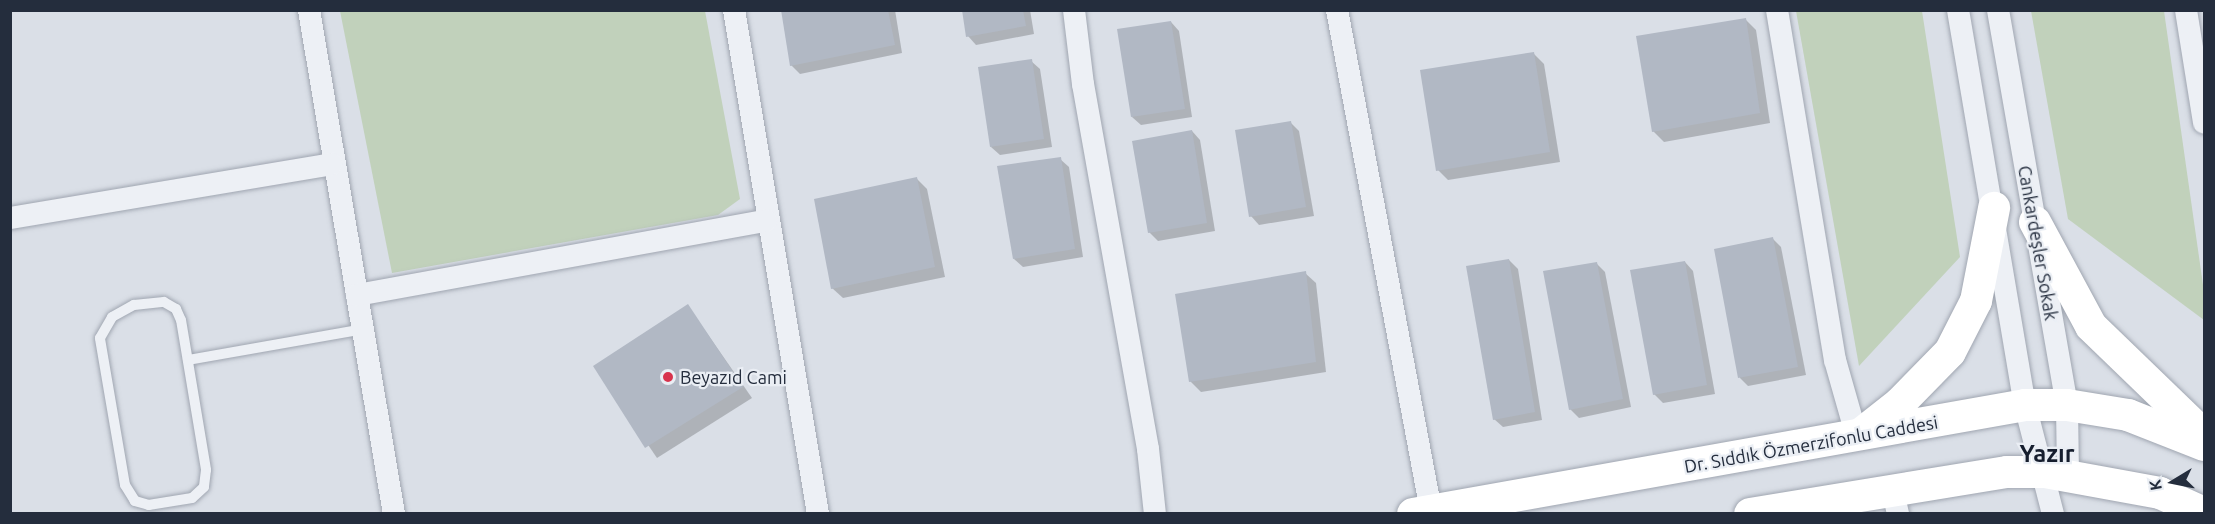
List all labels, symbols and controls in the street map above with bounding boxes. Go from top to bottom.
street label: Cankardeşler Sokak [2014,164,2062,322]
place label: Beyazıd Cami [680,366,787,388]
marker: Beyazıd Cami [661,370,675,384]
street label: Dr. Sıddık Özmerzifonlu Caddesi [1682,411,1940,477]
district label: Yazır [2019,440,2075,468]
north arrow [2143,452,2203,512]
text: K [2145,478,2165,492]

